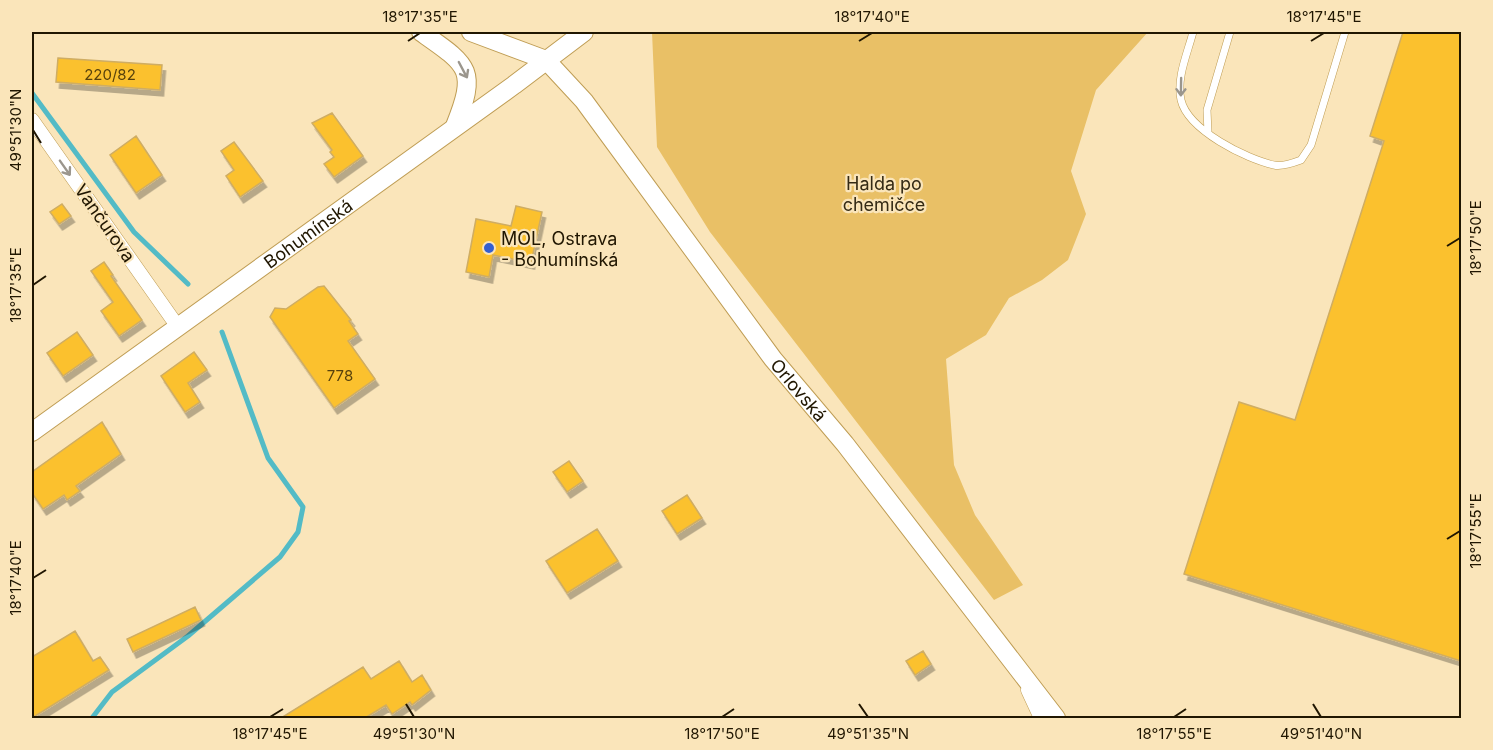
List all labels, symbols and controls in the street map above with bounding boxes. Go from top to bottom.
text: 18°17'35"E [382,7,458,26]
text: 18°17'40"E [834,7,910,26]
text: 18°17'45"E [1287,7,1361,26]
one-way arrow [457,61,469,78]
house number: 220/82 [84,65,136,84]
one-way arrow [1175,76,1187,96]
text: 49°51'30"N [6,89,25,171]
one-way arrow [59,159,71,176]
park label: Halda po chemičce [843,173,925,215]
street label: Vančurova [71,180,139,266]
street label: Bohumínská [260,194,356,272]
text: 18°17'50"E [1466,200,1485,276]
place label: MOL, Ostrava - Bohumínská [501,228,618,270]
marker: MOL, Ostrava - Bohumínská [482,241,496,255]
text: 18°17'35"E [6,247,25,323]
street label: Orlovská [767,354,831,425]
house number: 778 [327,366,353,385]
text: 18°17'55"E [1466,493,1485,569]
text: 18°17'40"E [6,540,25,616]
text: 18°17'45"E [233,724,307,743]
text: 49°51'30"N [373,724,455,743]
text: 18°17'50"E [684,724,760,743]
text: 49°51'35"N [827,724,909,743]
text: 18°17'55"E [1136,724,1212,743]
text: 49°51'40"N [1280,724,1362,743]

